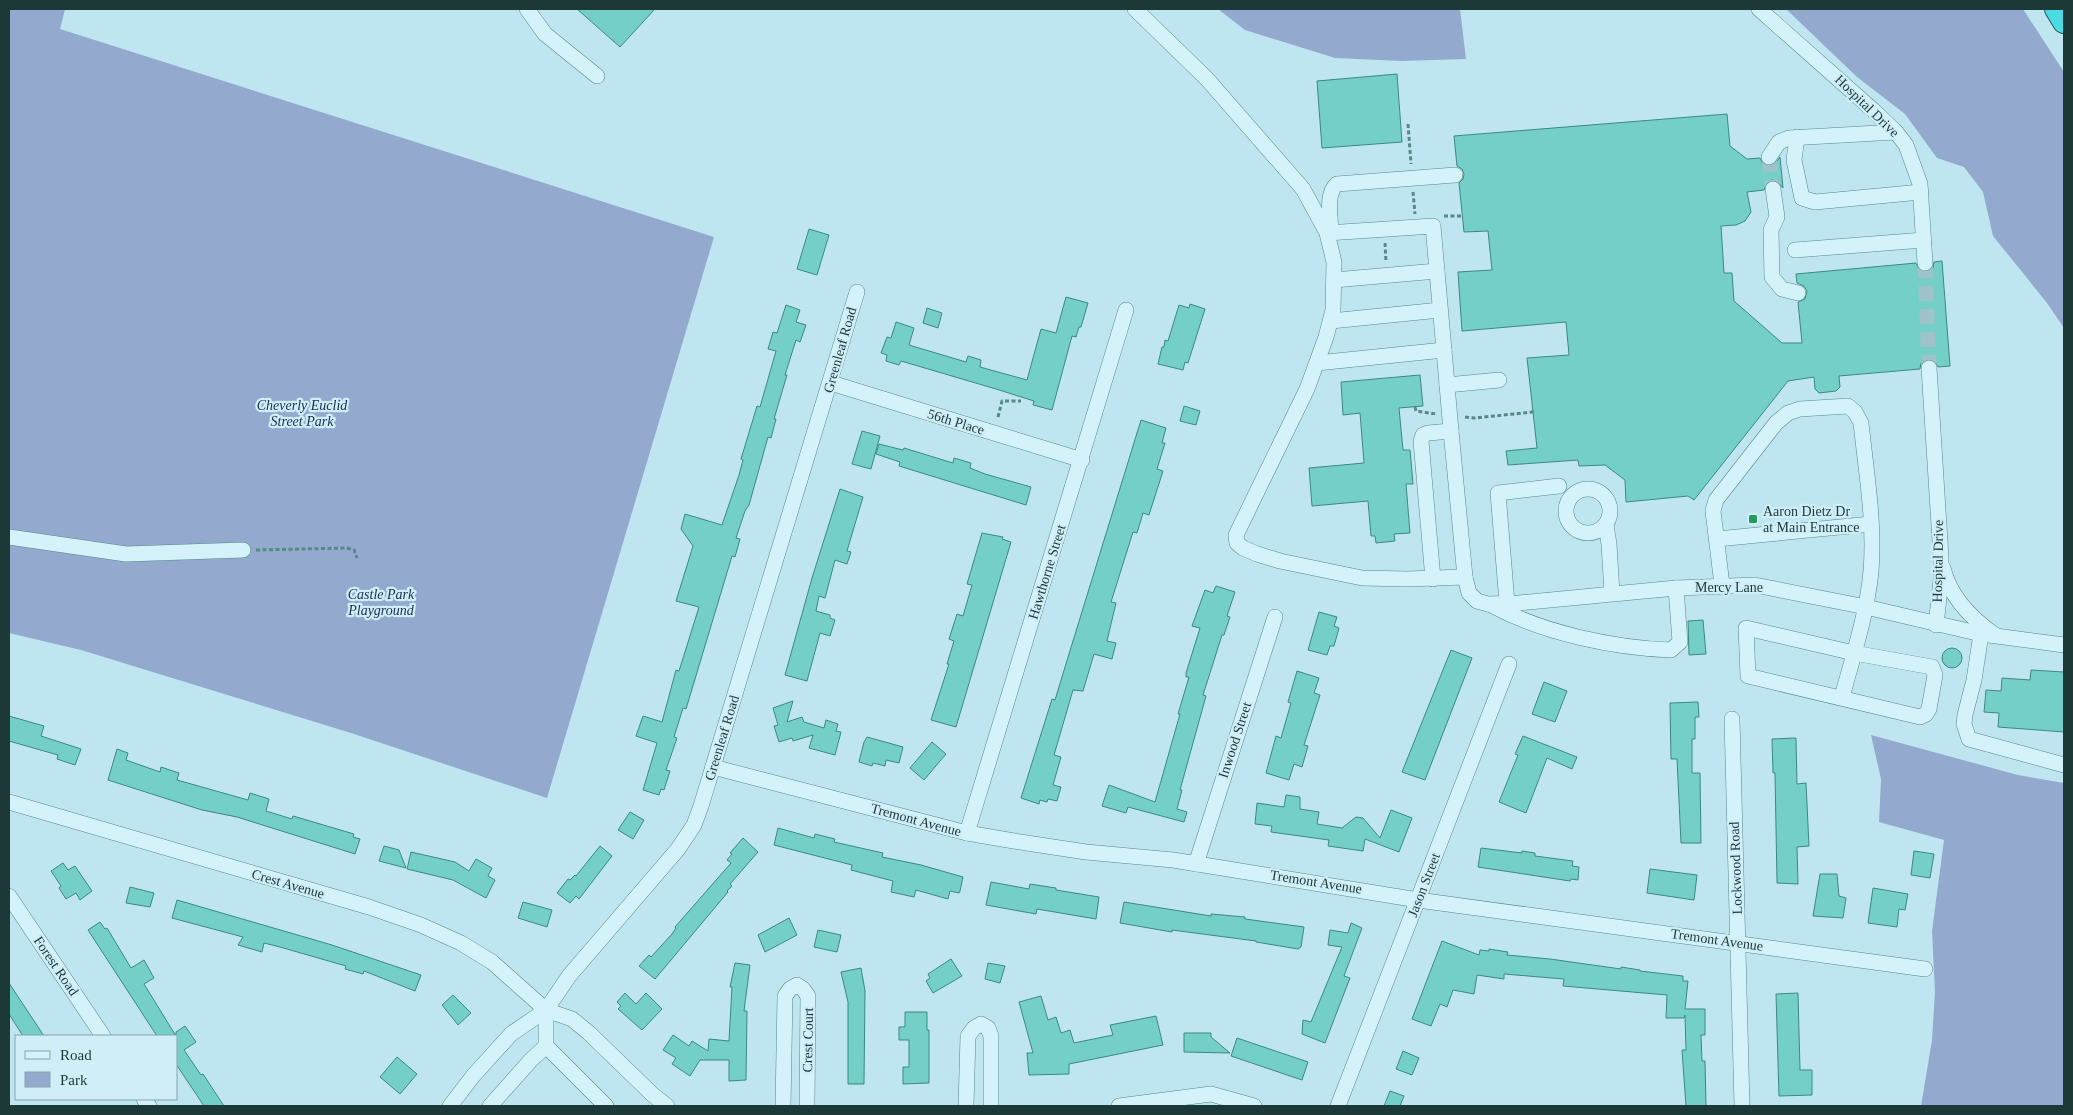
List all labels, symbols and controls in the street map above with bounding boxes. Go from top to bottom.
street label: Hospital Drive [1832,72,1902,140]
street label: Greenleaf Road [821,306,859,394]
park label: Cheverly Euclid Street Park [257,398,348,429]
street label: 56th Place [926,406,986,438]
place label: Aaron Dietz Dr at Main Entrance [1763,504,1859,535]
marker: Aaron Dietz Dr at Main Entrance [1747,513,1759,525]
street label: Hospital Drive [1930,519,1946,603]
street label: Hawthorne Street [1025,523,1069,621]
street label: Mercy Lane [1695,580,1763,595]
park label: Castle Park Playground [347,587,415,618]
street label: Greenleaf Road [702,694,742,782]
street label: Inwood Street [1216,700,1254,780]
street label: Tremont Avenue [869,801,963,839]
street label: Lockwood Road [1727,821,1745,915]
street label: Jason Street [1405,851,1443,919]
street label: Crest Avenue [250,866,326,902]
street label: Tremont Avenue [1269,867,1363,897]
street label: Tremont Avenue [1670,926,1764,954]
street label: Forest Road [31,934,81,998]
street label: Crest Court [800,1007,816,1073]
legend [15,1035,178,1100]
text: Road [60,1047,92,1063]
text: Park [60,1072,88,1088]

